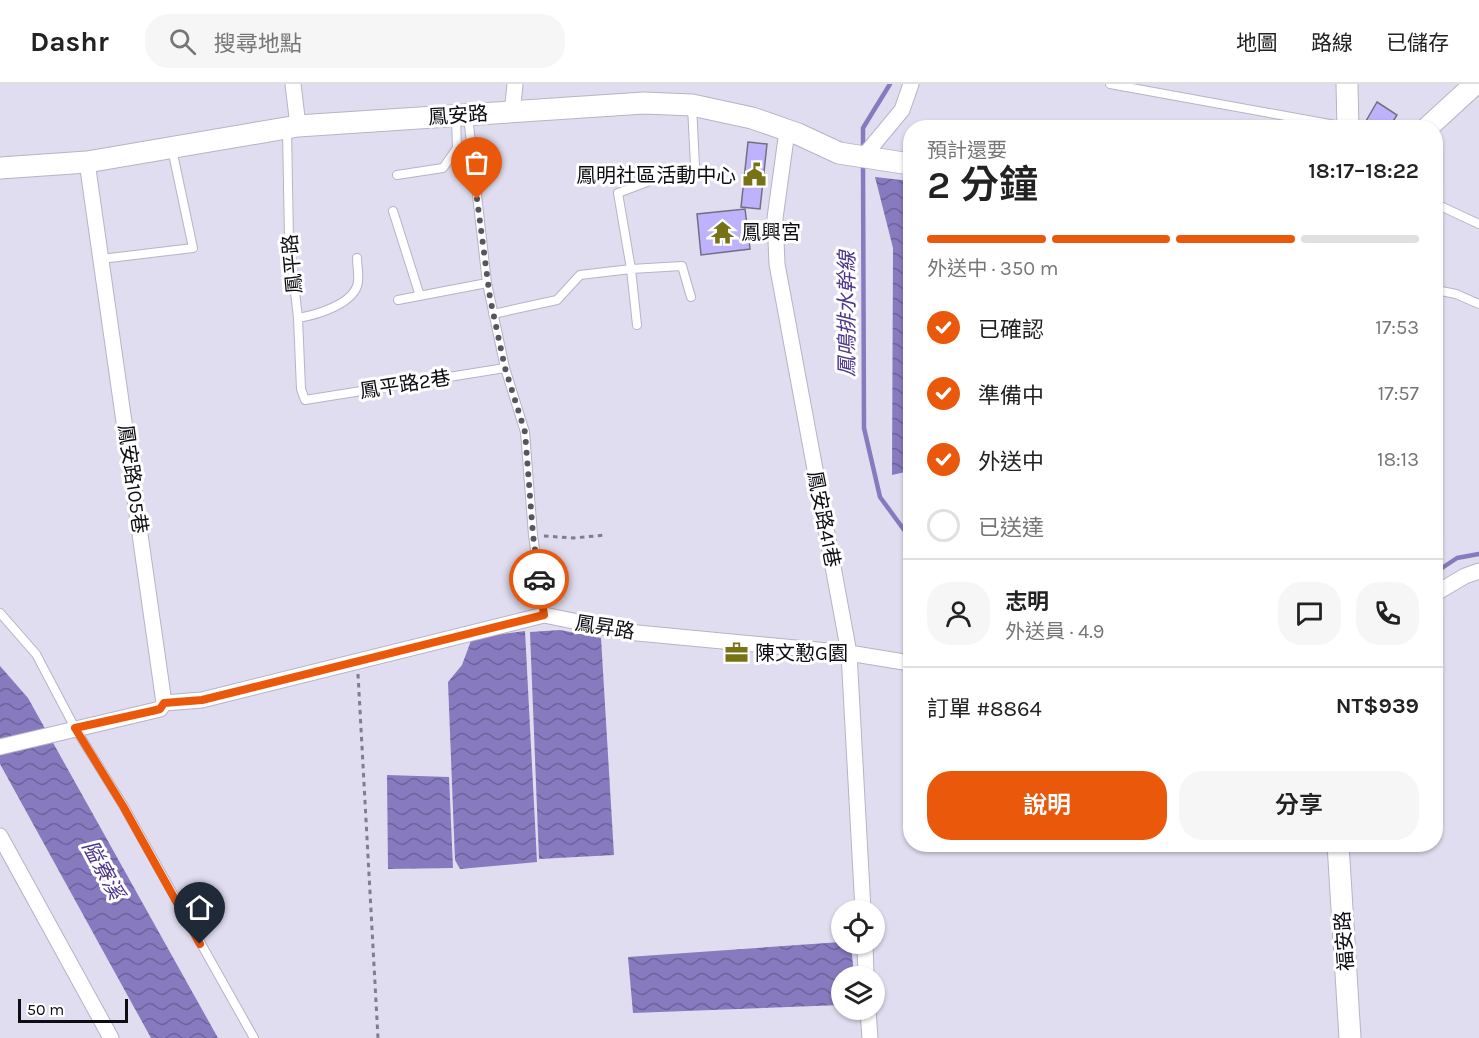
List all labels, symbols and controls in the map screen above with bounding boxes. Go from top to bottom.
search box [145,14,565,68]
text: Dashr [30,25,109,58]
icon: search [166,25,199,58]
text: 搜尋地點 [214,31,302,57]
text: 地圖 [1236,31,1278,55]
text: 路線 [1311,31,1353,55]
text: 已儲存 [1386,31,1449,55]
street label: 鳳安路 [427,102,489,129]
pin [451,137,502,199]
text: 預計還要 [927,139,1007,162]
icon: bag [460,146,493,179]
text: 18:17–18:22 [1308,158,1419,184]
public building icon: 鳳明社區活動中心 [741,162,767,188]
text: 2 分鐘 [927,162,1038,208]
place label: 鳳明社區活動中心 [576,164,736,187]
temple icon: 鳳興宮 [710,219,736,245]
place label: 鳳興宮 [741,221,801,244]
street label: 鳳平路 [278,233,307,295]
water label: 鳳鳴排水幹線 [835,249,859,377]
text: 外送中 · 350 m [927,257,1059,280]
icon: check [927,311,960,344]
text: 17:53 [1375,316,1419,339]
text: 已確認 [978,317,1044,343]
street label: 鳳平路2巷 [358,366,452,403]
icon: check [927,377,960,410]
text: 17:57 [1378,382,1419,405]
text: 準備中 [978,383,1044,409]
street label: 鳳安路105巷 [113,423,152,535]
icon: check [927,443,960,476]
text: 18:13 [1377,448,1419,471]
text: 外送中 [978,449,1044,475]
street label: 鳳安路41巷 [803,469,844,569]
text: 已送達 [978,515,1044,541]
courier [509,549,569,609]
icon: car [523,563,556,596]
button: person [927,582,990,645]
button: chat [1278,582,1341,645]
button: phone [1356,582,1419,645]
text: 志明 [1005,589,1049,615]
street label: 鳳昇路 [573,611,636,644]
text: 外送員 · 4.9 [1005,620,1104,643]
office icon: 陳文懃G園 [724,640,750,666]
place label: 陳文懃G園 [755,642,848,665]
text: NT$939 [1336,693,1419,719]
text: 訂單 #8864 [927,696,1042,722]
button: 說明 [927,771,1167,840]
button: 分享 [1179,771,1419,840]
water label: 隘寮溪 [78,837,130,906]
pin [174,882,225,944]
icon: home [183,891,216,924]
map controls [831,900,885,1020]
button: locate [831,900,885,954]
street label: 福安路 [1331,910,1358,972]
button: layers [831,966,885,1020]
scale bar [18,996,128,1024]
text: 50 m [27,1000,64,1019]

